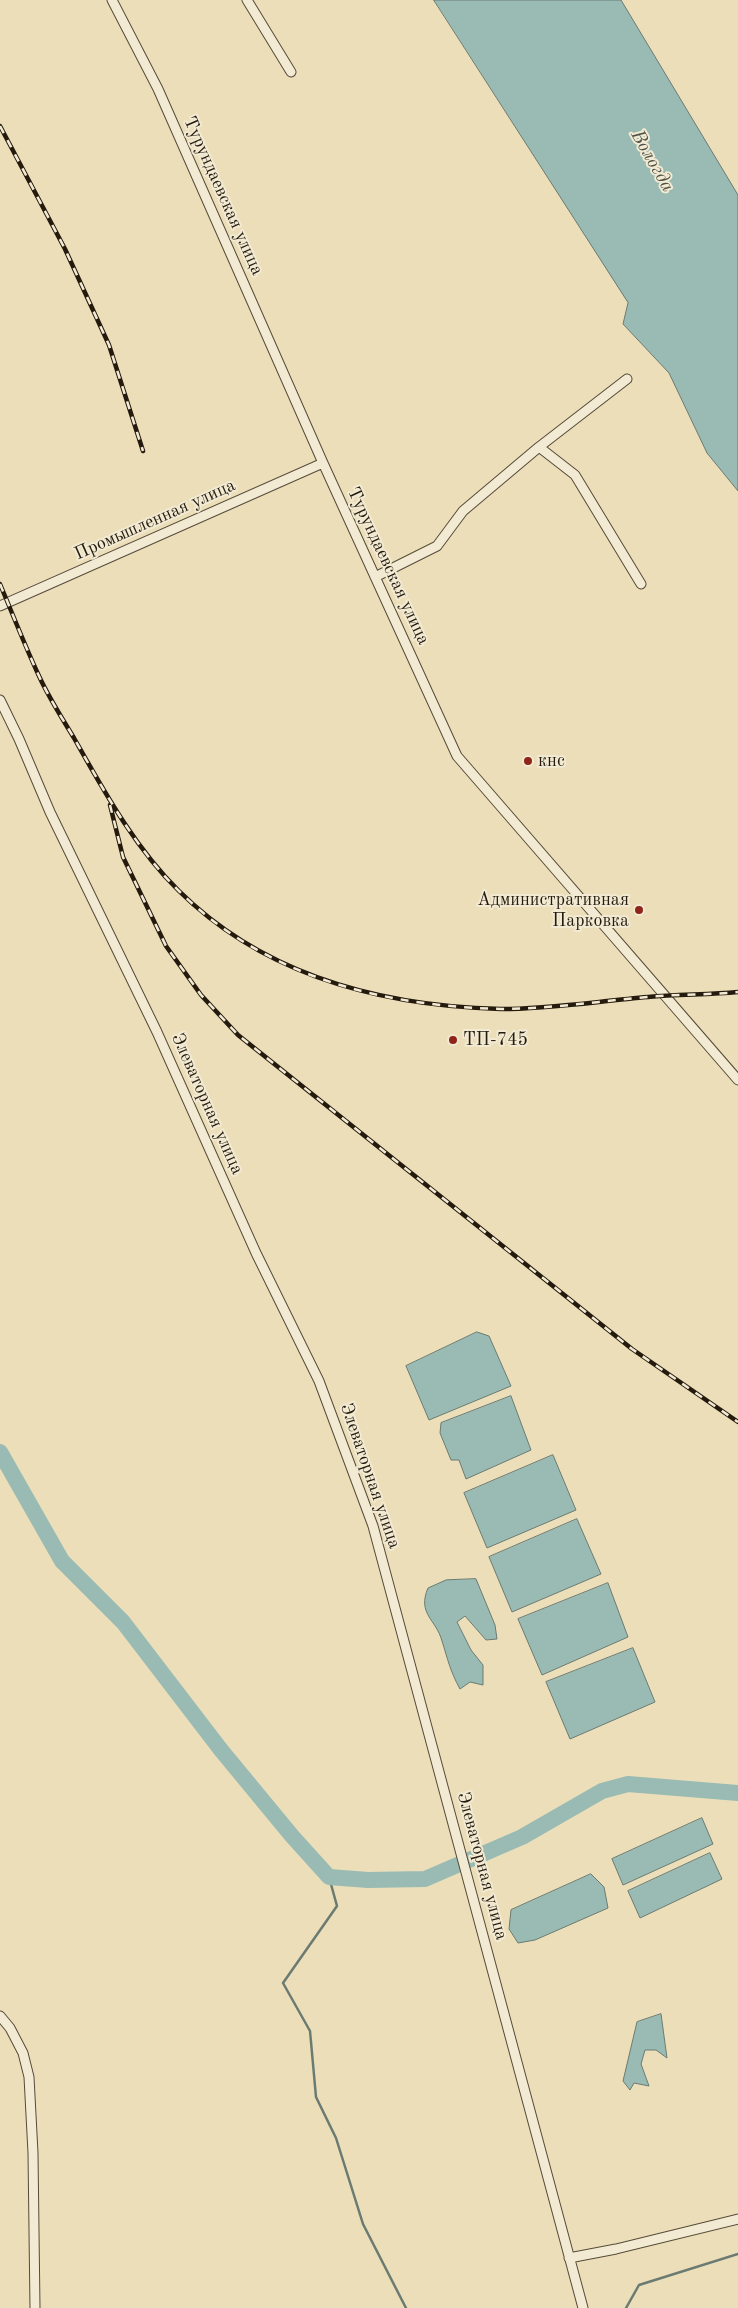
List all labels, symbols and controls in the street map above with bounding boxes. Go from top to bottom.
street label: Турундаевская улица [178,113,268,279]
water label: Вологда [625,126,679,196]
street label: Промышленная улица [71,475,239,565]
street label: Турундаевская улица [342,484,434,648]
place label: кнс [538,750,565,772]
marker: кнс [522,755,534,767]
place label: Административная Парковка [477,889,629,932]
marker: Административная Парковка [633,904,645,916]
place label: ТП-745 [463,1029,528,1051]
street label: Элеваторная улица [166,1030,248,1178]
marker: ТП-745 [447,1034,459,1046]
street label: Элеваторная улица [335,1400,405,1552]
street label: Элеваторная улица [452,1790,512,1942]

